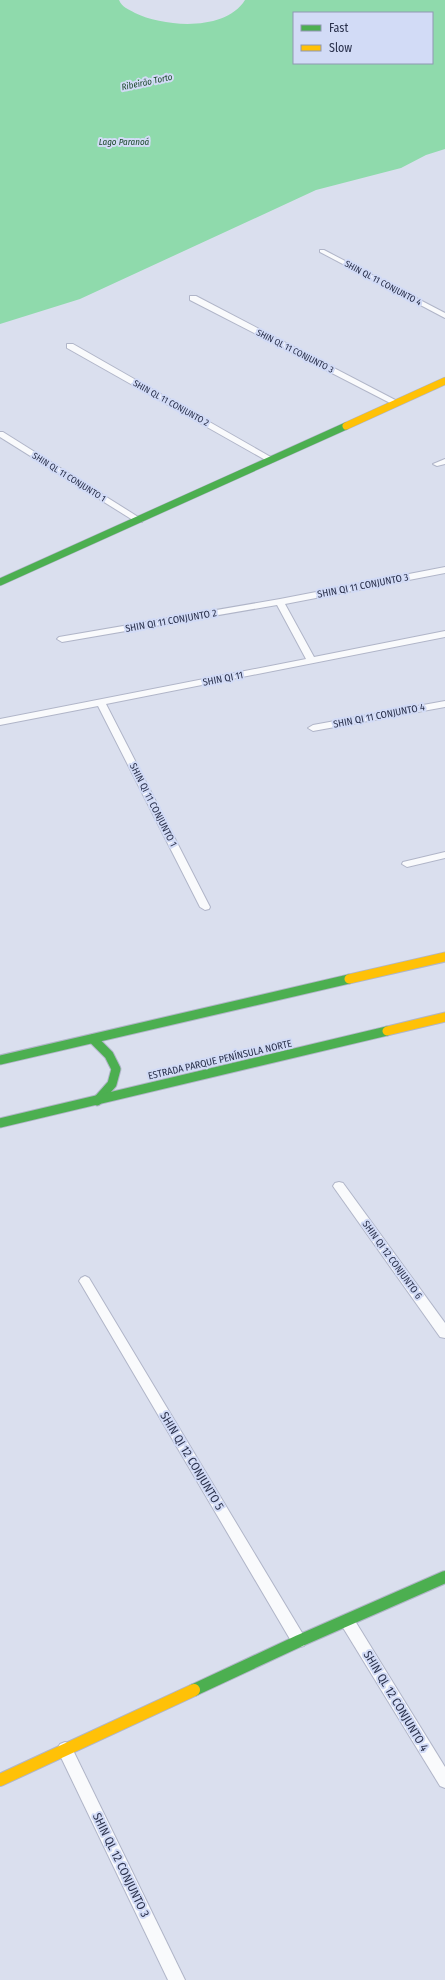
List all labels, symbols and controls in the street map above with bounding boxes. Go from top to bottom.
legend [293,12,433,64]
text: Fast [329,21,348,35]
text: Slow [329,41,352,55]
water label: Ribeirão Torto [121,72,174,92]
water label: Lago Paranoá [99,137,150,147]
street label: SHIN QL 11 CONJUNTO 4 [343,259,424,308]
street label: SHIN QL 11 CONJUNTO 3 [255,327,335,375]
street label: SHIN QL 11 CONJUNTO 2 [131,378,211,428]
street label: SHIN QL 11 CONJUNTO 1 [31,450,107,504]
street label: SHIN QI 11 CONJUNTO 3 [316,571,410,601]
street label: SHIN QI 11 CONJUNTO 2 [124,607,218,635]
street label: SHIN QI 11 [202,669,244,689]
street label: SHIN QI 11 CONJUNTO 4 [332,701,426,731]
street label: SHIN QI 11 CONJUNTO 1 [127,761,179,849]
street label: ESTRADA PARQUE PENÍNSULA NORTE [147,1036,293,1082]
street label: SHIN QI 12 CONJUNTO 6 [360,1219,424,1301]
street label: SHIN QI 12 CONJUNTO 5 [157,1409,227,1513]
street label: SHIN QL 12 CONJUNTO 4 [361,1648,432,1754]
street label: SHIN QL 12 CONJUNTO 3 [90,1811,152,1919]

